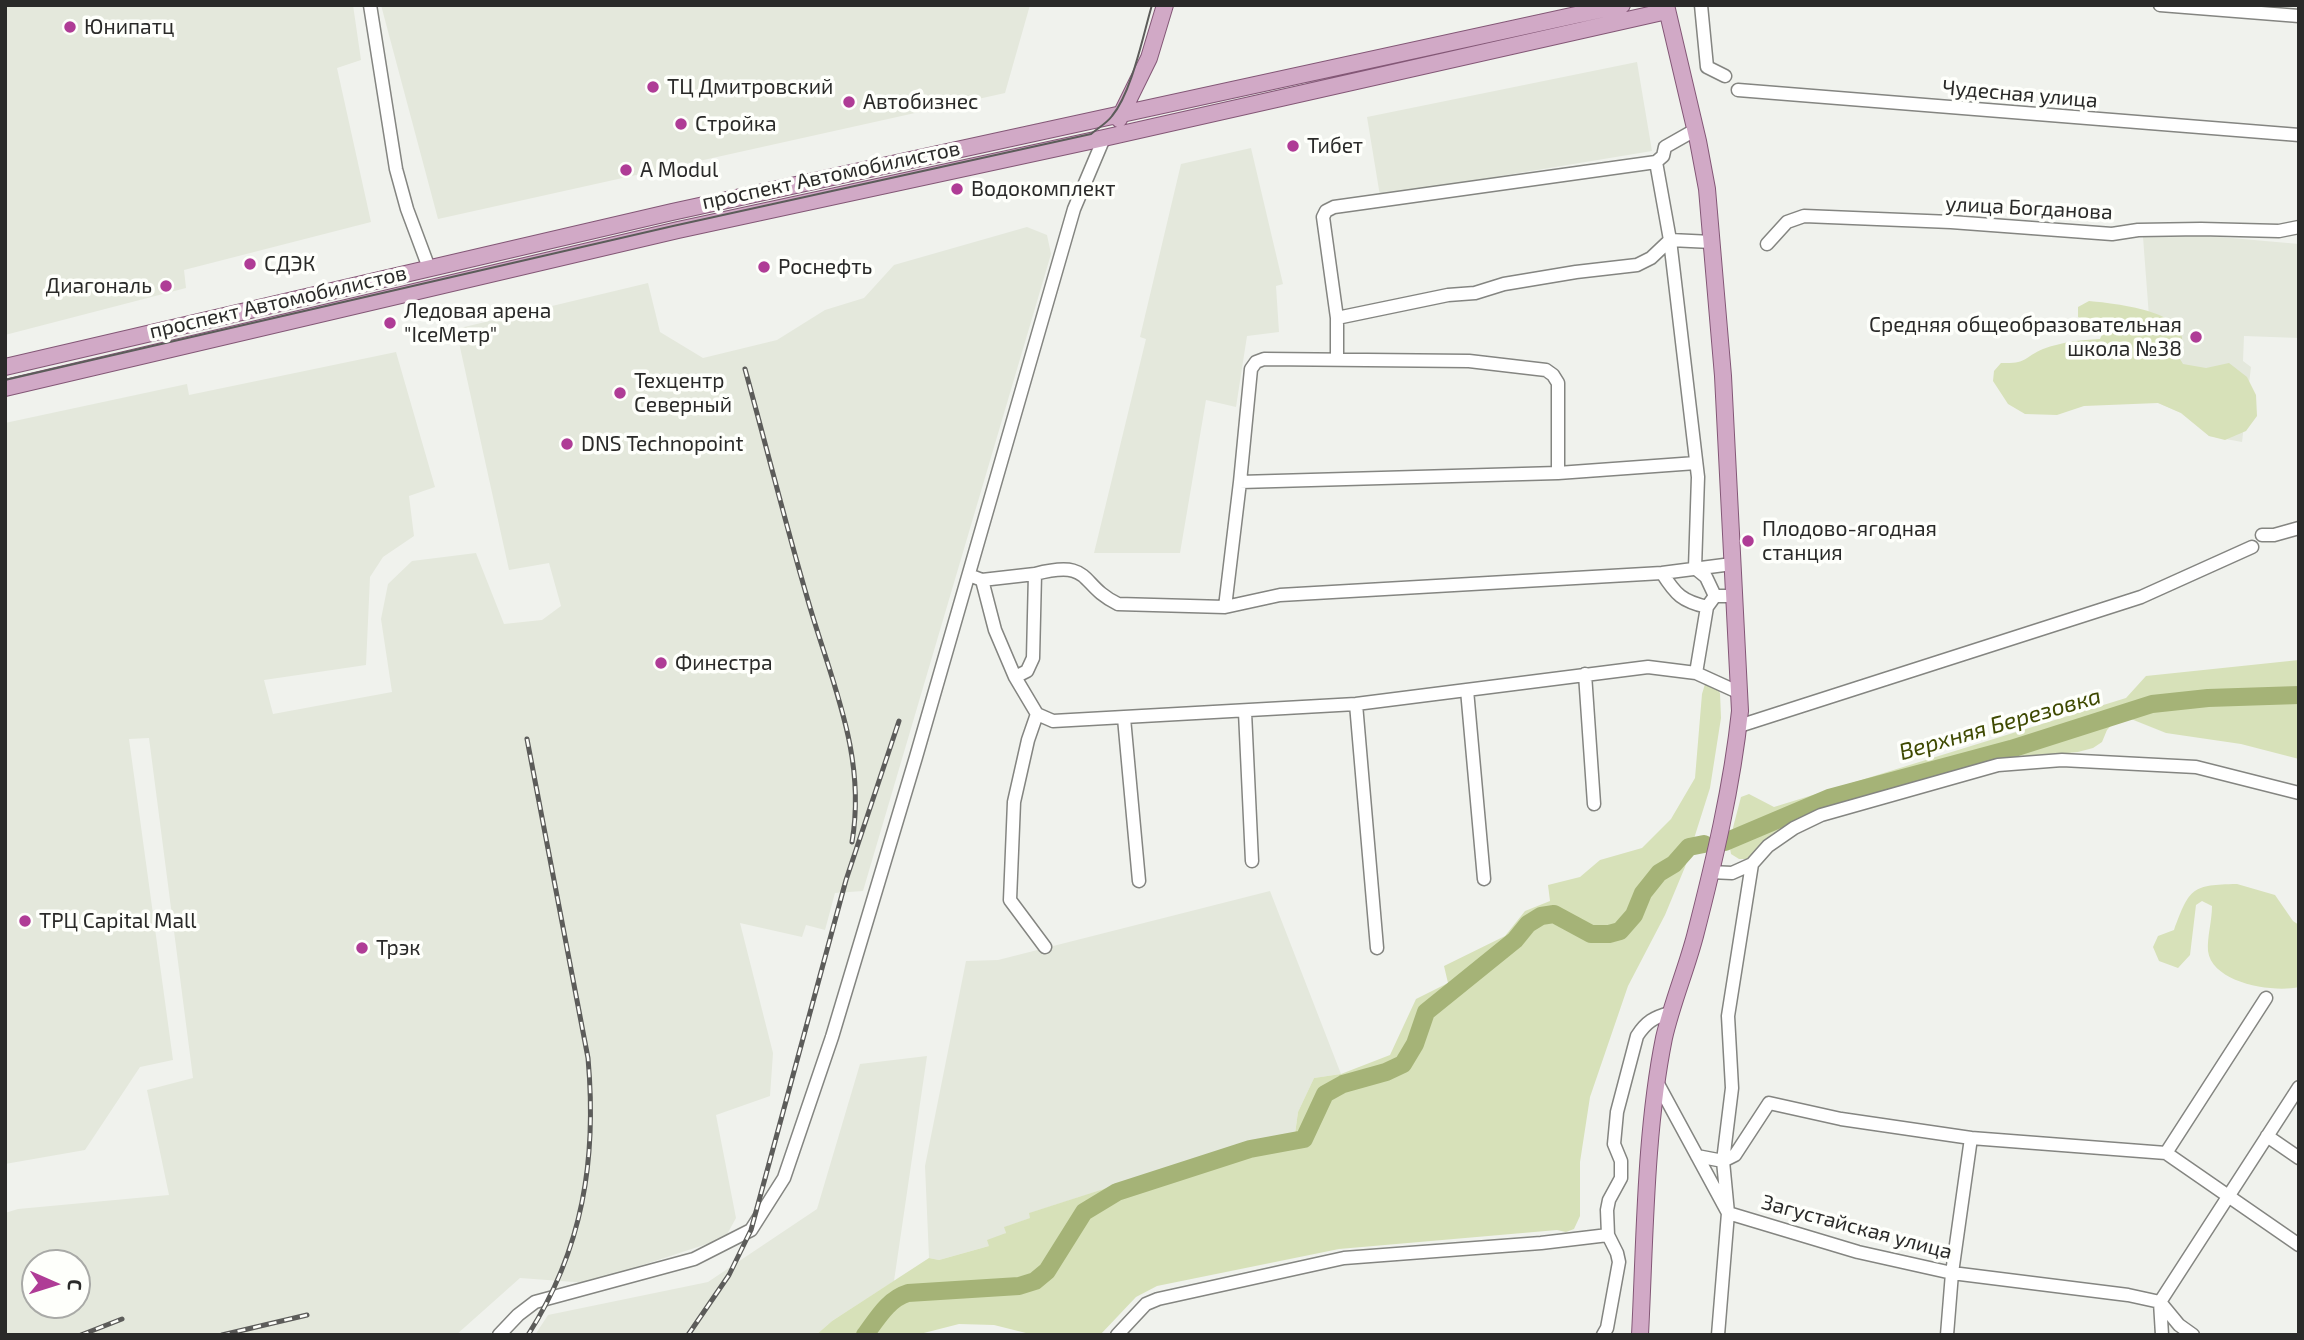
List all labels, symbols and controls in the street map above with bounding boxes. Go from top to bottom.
place label: Юнипатц [84,14,174,40]
marker: Юнипатц [62,19,78,35]
place label: ТЦ Дмитровский [667,74,833,100]
street label: Чудесная улица [1941,75,2099,113]
marker: ТЦ Дмитровский [645,79,661,95]
place label: Автобизнес [863,89,978,115]
marker: Автобизнес [841,94,857,110]
place label: Стройка [695,111,777,137]
marker: Стройка [673,116,689,132]
place label: Тибет [1307,133,1363,159]
street label: проспект Автомобилистов [700,135,962,215]
marker: Тибет [1285,138,1301,154]
place label: A Modul [640,157,718,183]
marker: A Modul [618,162,634,178]
place label: Водокомплект [971,176,1116,202]
marker: Водокомплект [949,181,965,197]
street label: улица Богданова [1945,191,2113,225]
place label: СДЭК [264,251,315,277]
place label: Роснефть [778,254,872,280]
marker: СДЭК [242,256,258,272]
marker: Роснефть [756,259,772,275]
street label: проспект Автомобилистов [147,260,409,344]
place label: Диагональ [46,273,152,299]
marker: Диагональ [158,278,174,294]
place label: Ледовая арена "IceМетр" [404,298,551,348]
place label: Средняя общеобразовательная школа №38 [1869,312,2182,362]
marker: Ледовая арена "IceМетр" [382,315,398,331]
marker: Средняя общеобразовательная школа №38 [2188,329,2204,345]
place label: Техцентр Северный [634,368,732,418]
marker: Техцентр Северный [612,385,628,401]
place label: DNS Technopoint [581,431,743,457]
marker: DNS Technopoint [559,436,575,452]
place label: Плодово-ягодная станция [1762,516,1937,566]
marker: Плодово-ягодная станция [1740,533,1756,549]
place label: Финестра [675,650,773,676]
marker: Финестра [653,655,669,671]
water label: Верхняя Березовка [1896,682,2104,766]
place label: ТРЦ Capital Mall [39,908,197,934]
marker: ТРЦ Capital Mall [17,913,33,929]
place label: Трэк [376,935,421,961]
marker: Трэк [354,940,370,956]
street label: Загустайская улица [1759,1189,1955,1265]
north arrow [21,1249,91,1319]
text: С [64,1279,87,1291]

